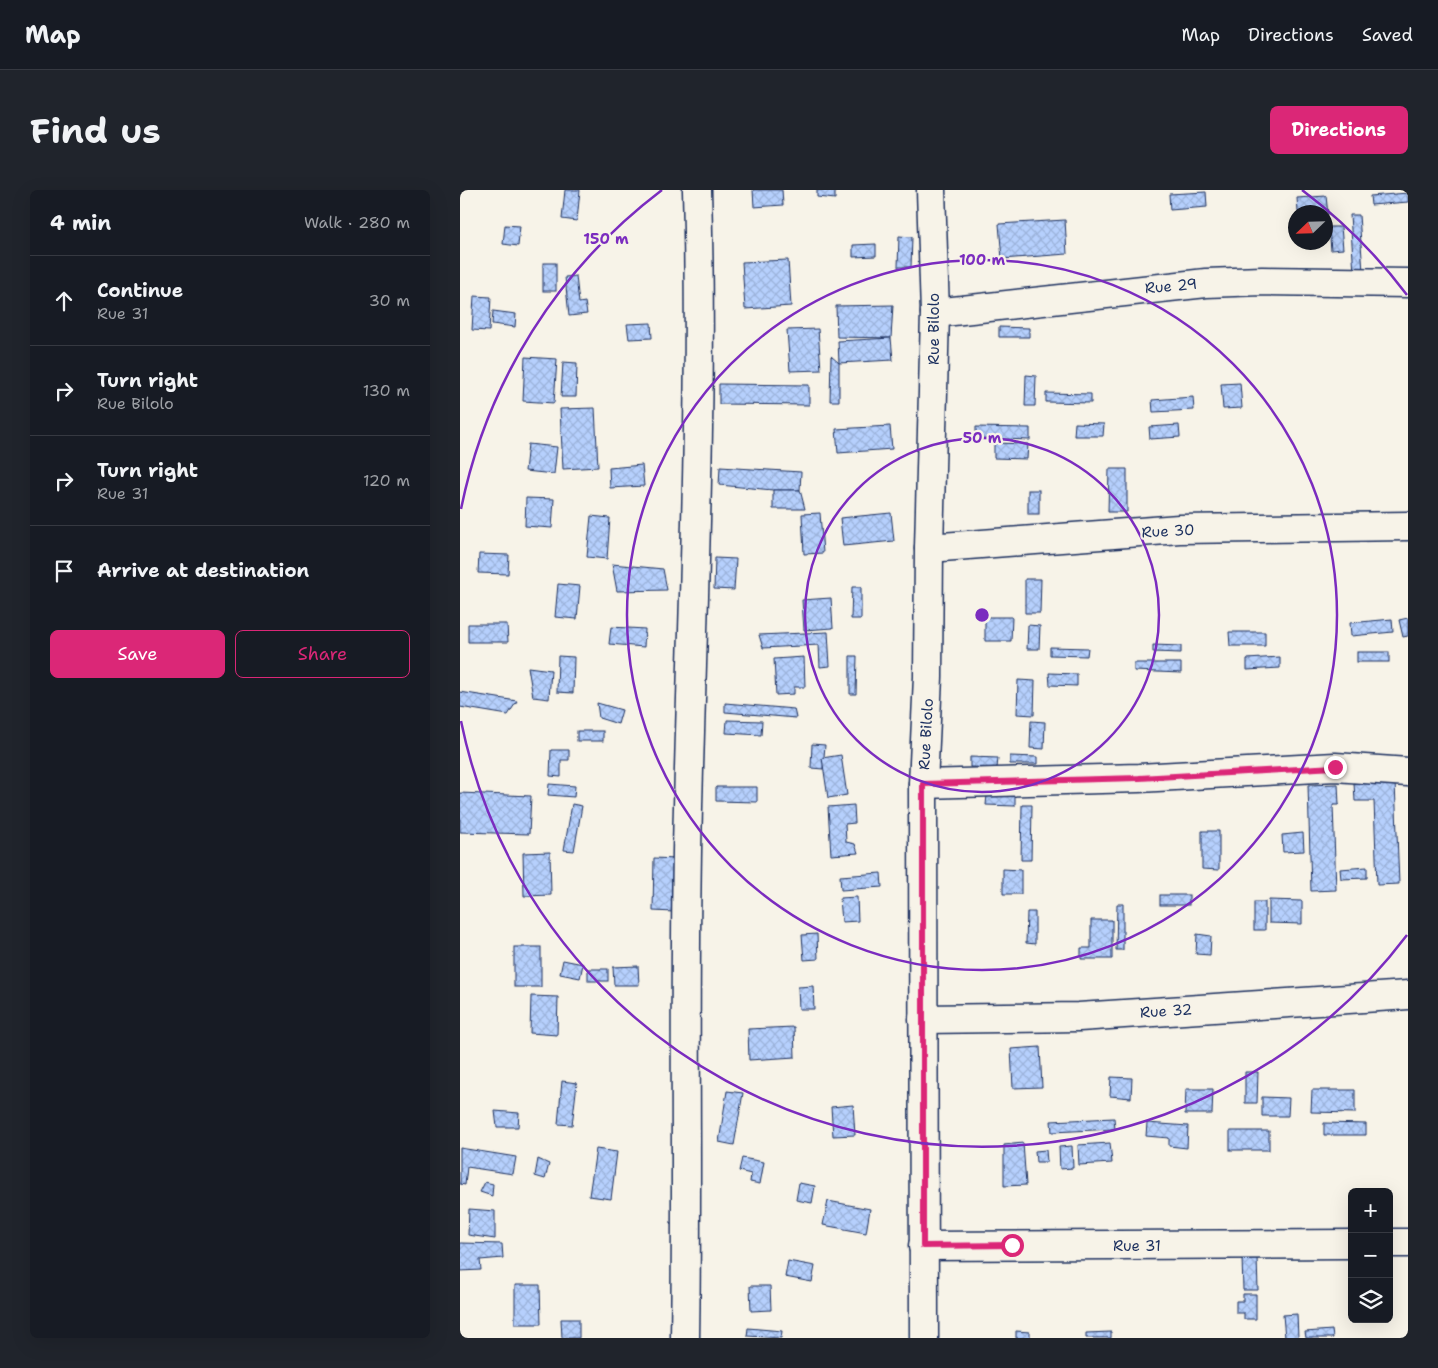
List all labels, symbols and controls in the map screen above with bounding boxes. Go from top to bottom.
text: Map [25,19,81,51]
text: Map [1182,23,1220,47]
text: Directions [1248,23,1334,47]
text: Saved [1362,23,1413,47]
button: Directions [1270,106,1408,154]
text: Find us [30,107,161,154]
north arrow [1288,205,1333,250]
text: 4 min [50,209,111,237]
text: Walk · 280 m [304,212,410,233]
text: 150 m [583,229,629,249]
text: 100 m [959,250,1005,270]
street label: Rue 29 [1144,274,1198,298]
text: Continue [97,278,183,303]
icon: ahead [50,287,78,315]
text: 30 m [369,290,410,311]
street label: Rue Bilolo [924,293,944,365]
text: Rue 31 [97,303,148,324]
text: Turn right [97,368,198,393]
icon: right [50,377,78,405]
text: 130 m [363,380,410,401]
text: Rue Bilolo [97,393,174,414]
text: 50 m [963,428,1002,448]
text: Turn right [97,458,198,483]
icon: right [50,467,78,495]
text: 120 m [363,470,410,491]
text: Rue 31 [97,483,148,504]
street label: Rue 30 [1141,520,1195,542]
icon: arrive [50,557,78,585]
text: Arrive at destination [97,558,309,583]
centre of rings [973,606,991,624]
button: Save [50,630,225,678]
button: Share [235,630,410,678]
street label: Rue Bilolo [914,698,938,770]
route end [1324,756,1347,779]
street label: Rue 32 [1139,999,1193,1023]
map controls [1348,1188,1393,1323]
button: + [1348,1188,1393,1233]
button: − [1348,1233,1393,1278]
route start [1001,1234,1024,1257]
street label: Rue 31 [1113,1236,1161,1256]
button: layers [1348,1278,1393,1323]

